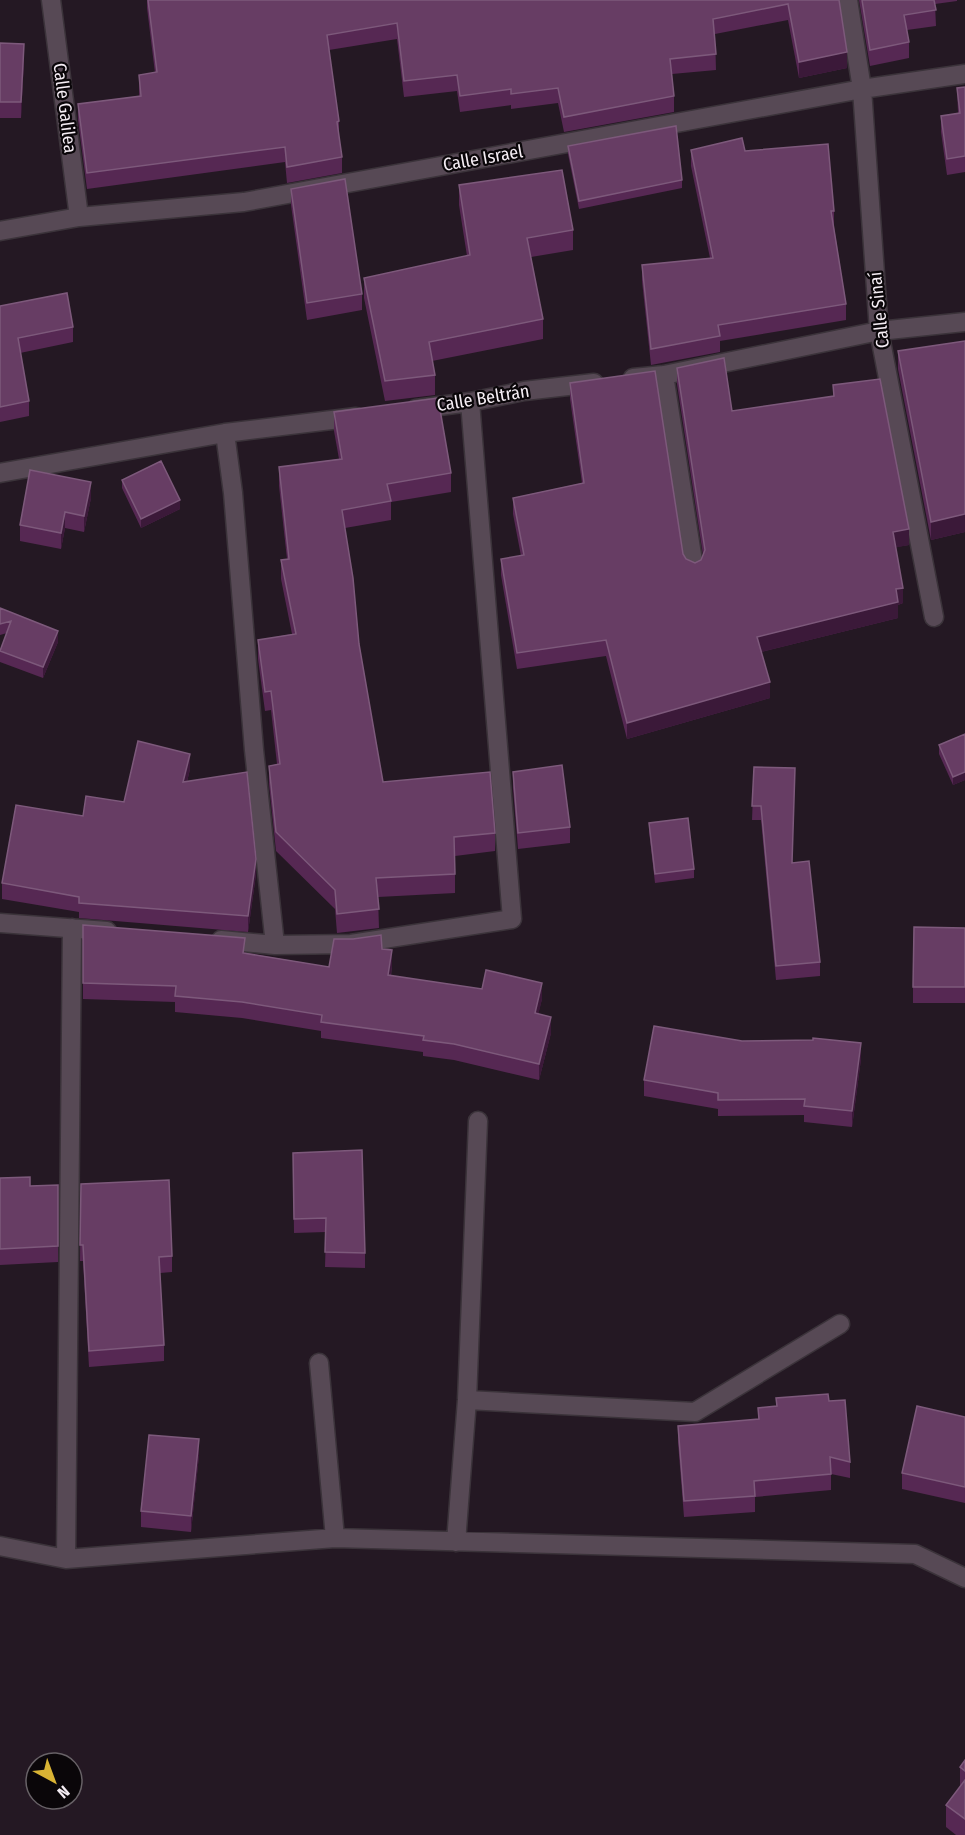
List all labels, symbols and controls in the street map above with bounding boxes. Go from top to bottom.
street label: Calle Galilea [49,62,81,154]
street label: Calle Israel [441,140,525,176]
street label: Calle Sinaí [864,270,894,349]
street label: Calle Beltrán [435,380,531,416]
north arrow [24,1751,84,1811]
text: N [54,1782,73,1802]

